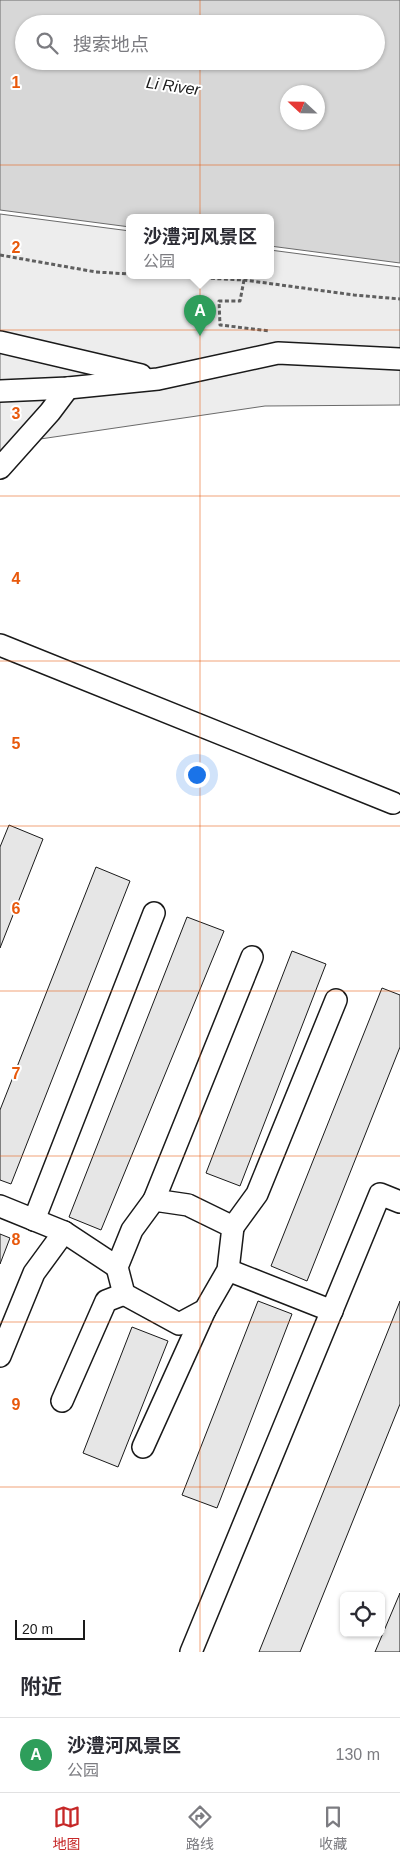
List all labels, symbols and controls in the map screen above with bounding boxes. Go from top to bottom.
search box [15,15,385,70]
icon: search [33,29,61,57]
text: 搜索地点 [73,34,149,55]
text: 1 [12,74,21,91]
water label: Li River [145,74,202,98]
north arrow [280,85,325,130]
popup [126,214,274,279]
text: 沙澧河风景区 [143,226,257,247]
text: 2 [12,239,21,256]
text: 公园 [143,253,175,270]
pin: A [184,295,216,336]
text: 3 [12,405,21,422]
text: 4 [12,570,21,587]
text: 5 [12,735,21,752]
your location [184,762,210,788]
text: 6 [12,900,21,917]
text: 7 [12,1065,21,1082]
text: 8 [12,1231,21,1248]
text: 9 [12,1396,21,1413]
map controls [340,1592,385,1637]
button: locate [340,1592,385,1637]
scale bar [15,1617,85,1640]
text: 20 m [22,1621,53,1637]
text: 附近 [20,1675,62,1698]
text: 沙澧河风景区 [67,1735,181,1756]
text: A [30,1746,42,1763]
text: 130 m [336,1746,380,1763]
text: 公园 [67,1762,99,1779]
tab: 地图 [53,1803,81,1853]
tab: 路线 [186,1803,214,1853]
tab: 收藏 [319,1803,347,1853]

